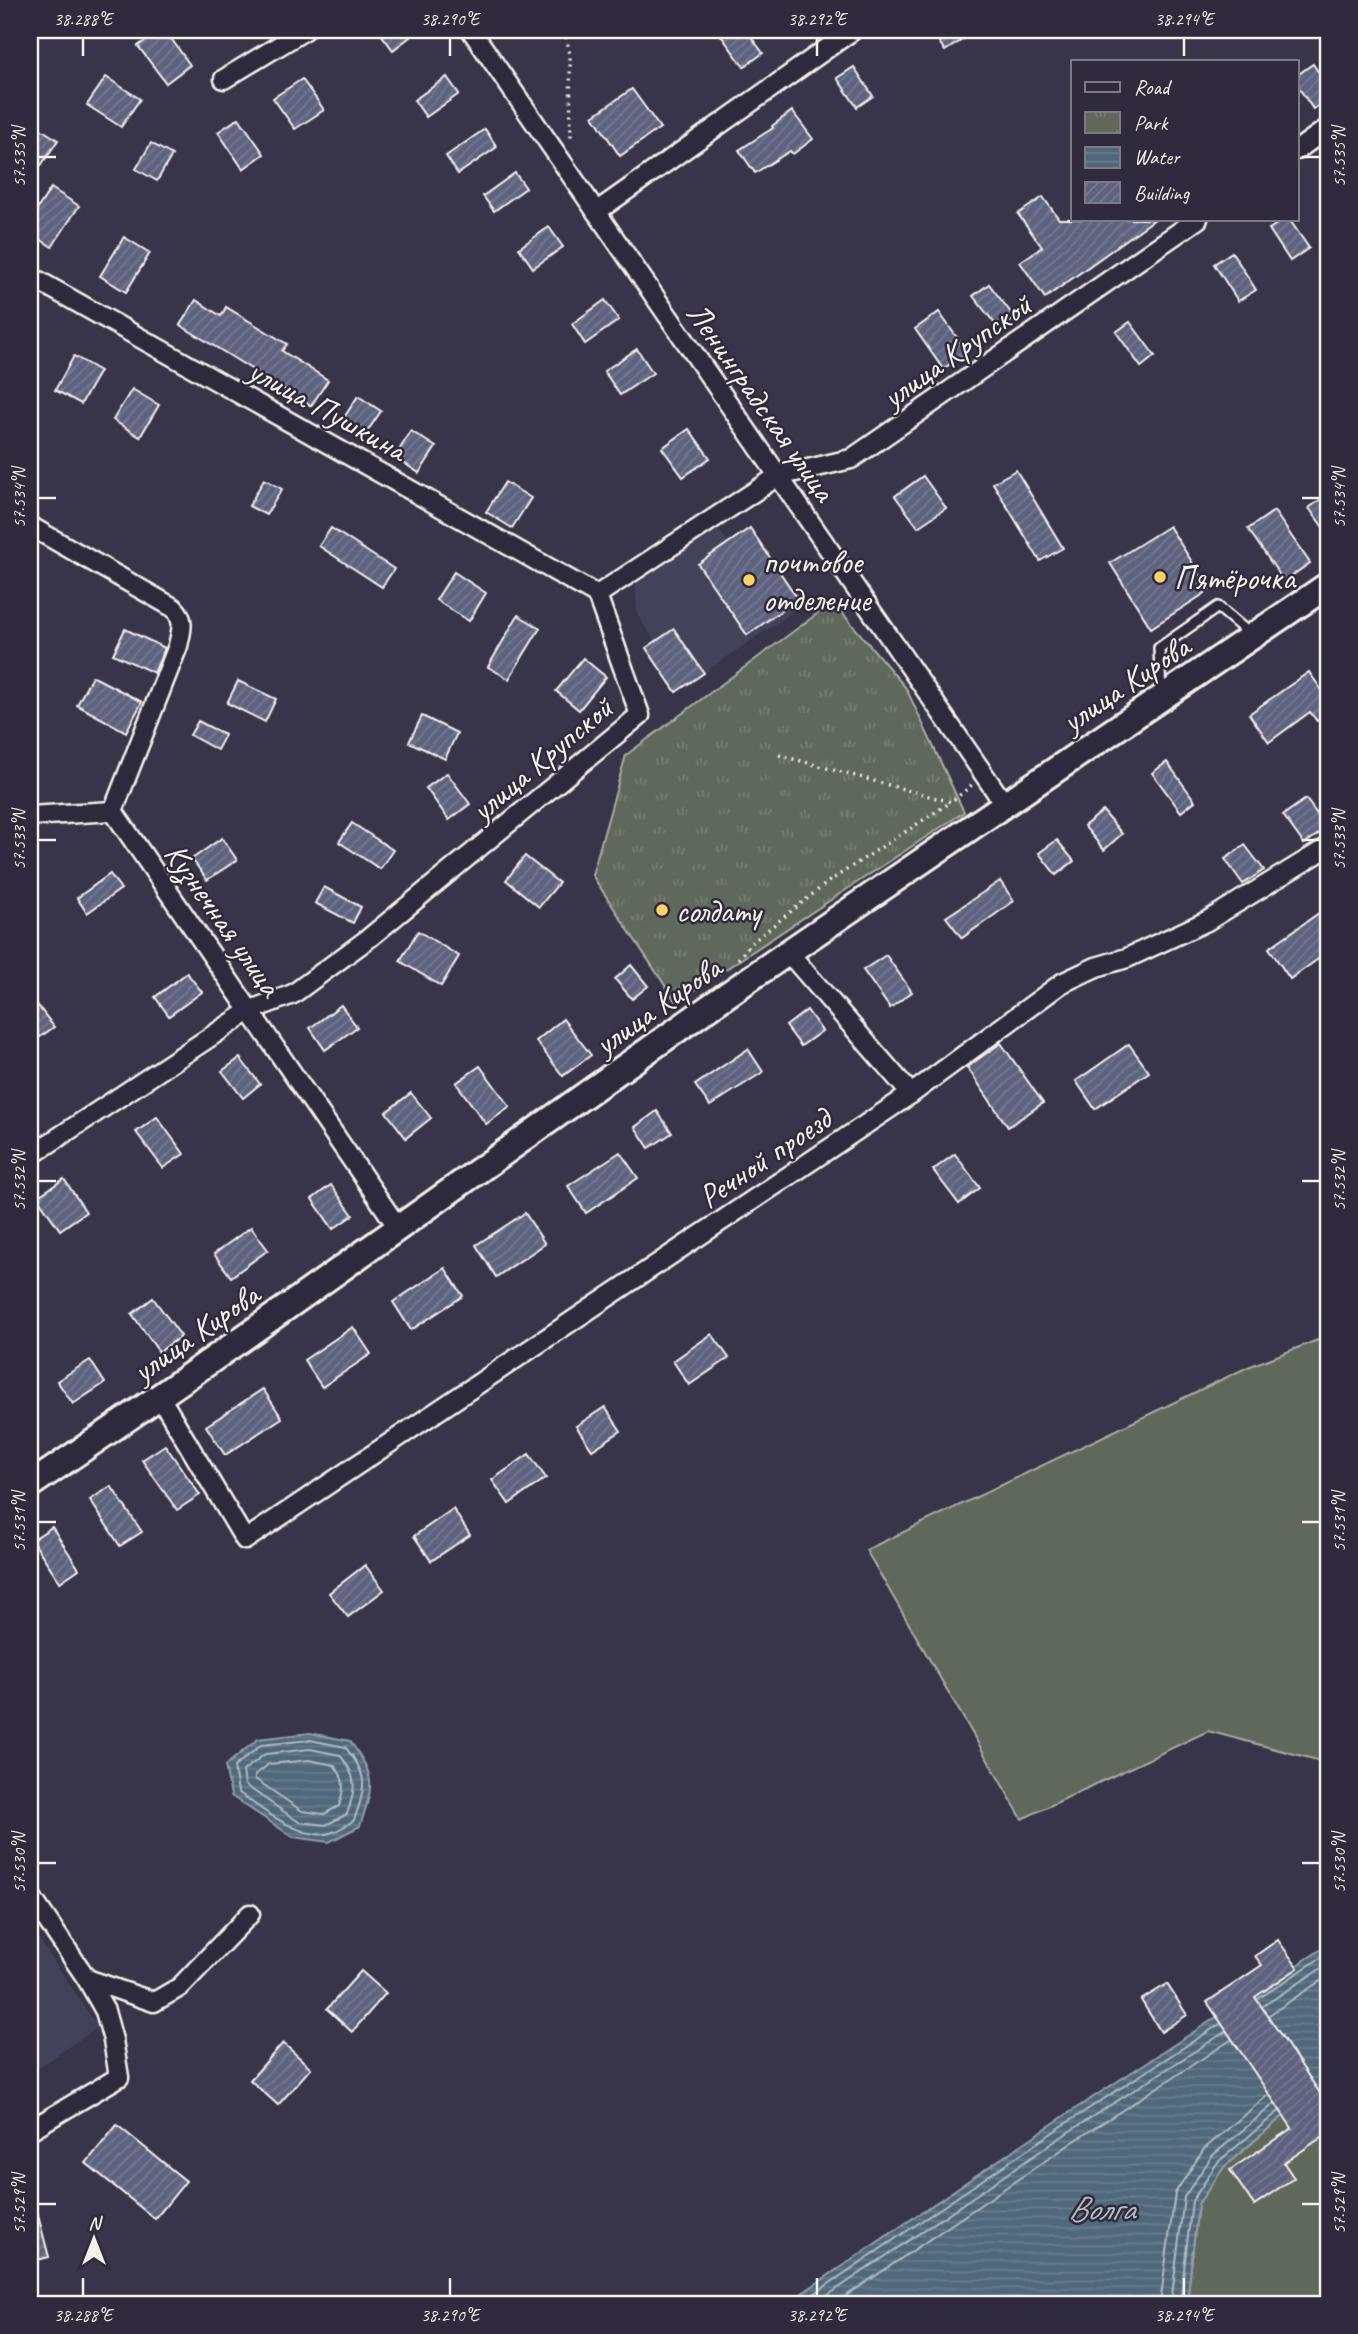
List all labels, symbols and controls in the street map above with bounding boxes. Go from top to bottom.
text: 38.288°E [54,8,115,30]
text: 38.290°E [421,8,482,30]
text: 38.292°E [788,8,849,30]
text: 38.294°E [1155,8,1216,30]
legend [1071,60,1298,220]
text: Road [1134,74,1173,100]
text: Park [1134,110,1169,136]
text: 57.535°N [8,124,30,187]
text: 57.535°N [1328,124,1350,187]
text: Water [1134,144,1181,170]
text: Building [1134,180,1191,206]
street label: улица Крупской [872,283,1041,419]
street label: Ленинградская улица [677,294,846,511]
street label: улица Пушкина [239,348,416,472]
text: 57.534°N [8,465,30,528]
text: 57.534°N [1328,465,1350,528]
place label: почтовое отделение [763,541,873,621]
place label: Пятёрочка [1174,557,1297,599]
marker: Пятёрочка [1152,569,1168,585]
marker: почтовое отделение [741,572,757,588]
street label: улица Кирова [1052,624,1200,743]
street label: улица Крупской [460,686,623,832]
text: 57.533°N [8,807,30,870]
text: 57.533°N [1328,807,1350,870]
street label: Кузнечная улица [155,835,293,1007]
place label: солдату [676,890,763,932]
marker: солдату [654,902,670,918]
street label: улица Кирова [584,945,731,1066]
street label: Речной проезд [690,1096,842,1218]
text: 57.532°N [8,1148,30,1211]
text: 57.532°N [1328,1148,1350,1211]
street label: улица Кирова [122,1272,269,1393]
text: 57.531°N [8,1489,30,1552]
text: 57.531°N [1328,1489,1350,1552]
text: 57.530°N [8,1830,30,1893]
text: 57.530°N [1328,1830,1350,1893]
text: 57.529°N [8,2171,30,2234]
text: 57.529°N [1328,2171,1350,2234]
water label: Волга [1068,2186,1137,2231]
north arrow [60,2204,130,2274]
text: N [88,2211,103,2235]
text: 38.288°E [54,2304,115,2326]
text: 38.290°E [421,2304,482,2326]
text: 38.292°E [788,2304,849,2326]
text: 38.294°E [1155,2304,1216,2326]

